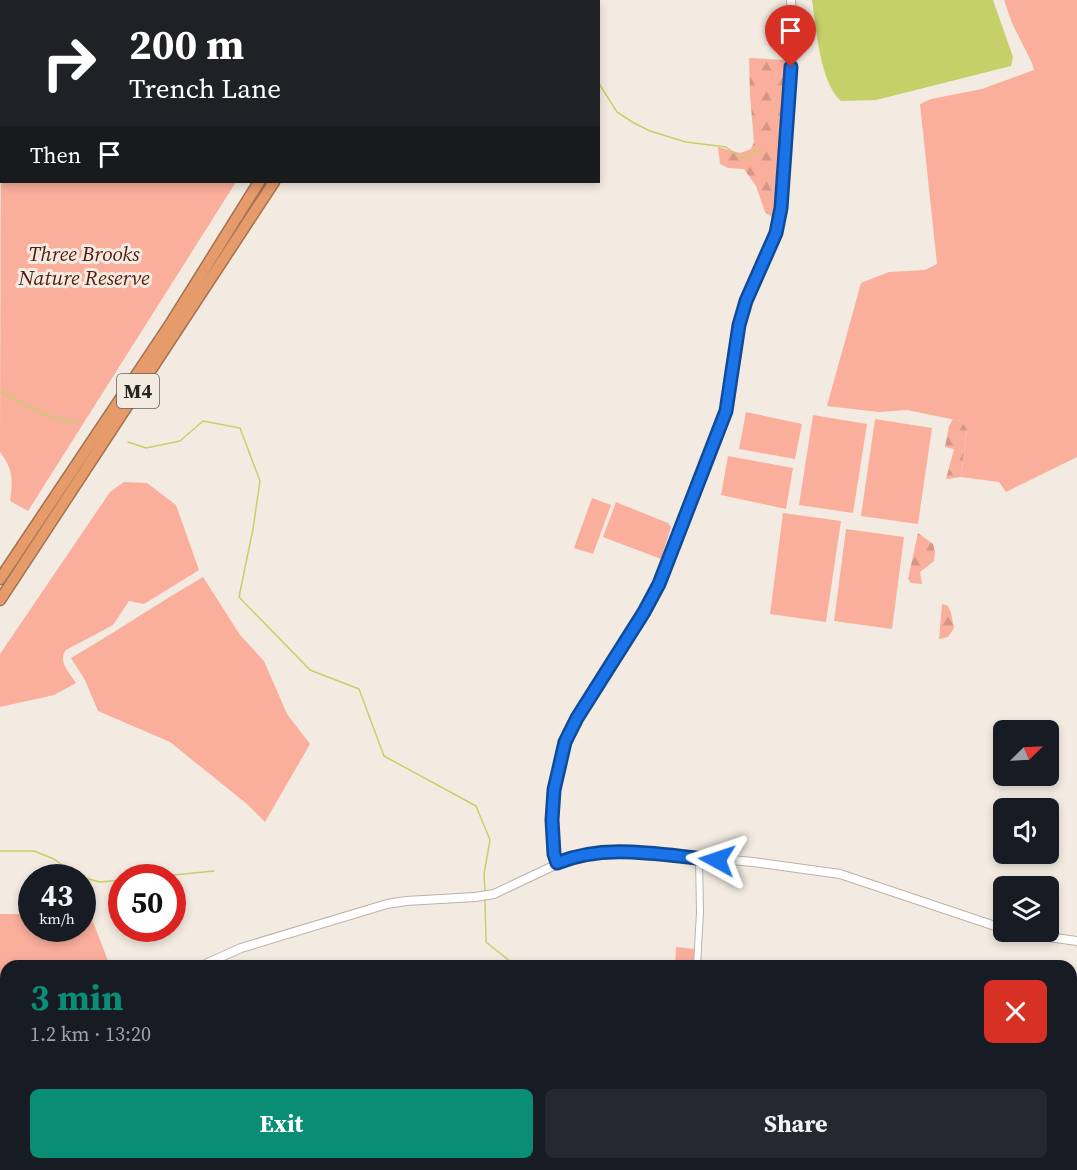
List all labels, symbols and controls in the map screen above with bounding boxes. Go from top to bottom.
pin [765,5,816,67]
icon: arrive [774,14,807,47]
text: 200 m [129,15,244,73]
icon: right [30,24,108,102]
text: Trench Lane [129,70,281,107]
icon: arrive [93,138,126,171]
text: Then [30,140,81,170]
park label: Three Brooks Nature Reserve [17,239,150,292]
road number: M4 [117,374,159,408]
north arrow [993,720,1059,786]
map controls [993,720,1059,942]
button: sound [993,798,1059,864]
position arrow [685,828,749,892]
speed limit sign: 50 [108,864,186,942]
text: 43 [41,875,73,916]
button: layers [993,876,1059,942]
text: km/h [39,908,75,929]
text: 3 min [30,973,123,1022]
button: close [984,980,1047,1043]
text: 1.2 km · 13:20 [30,1020,151,1048]
button: Exit [30,1089,533,1158]
button: Share [545,1089,1047,1158]

